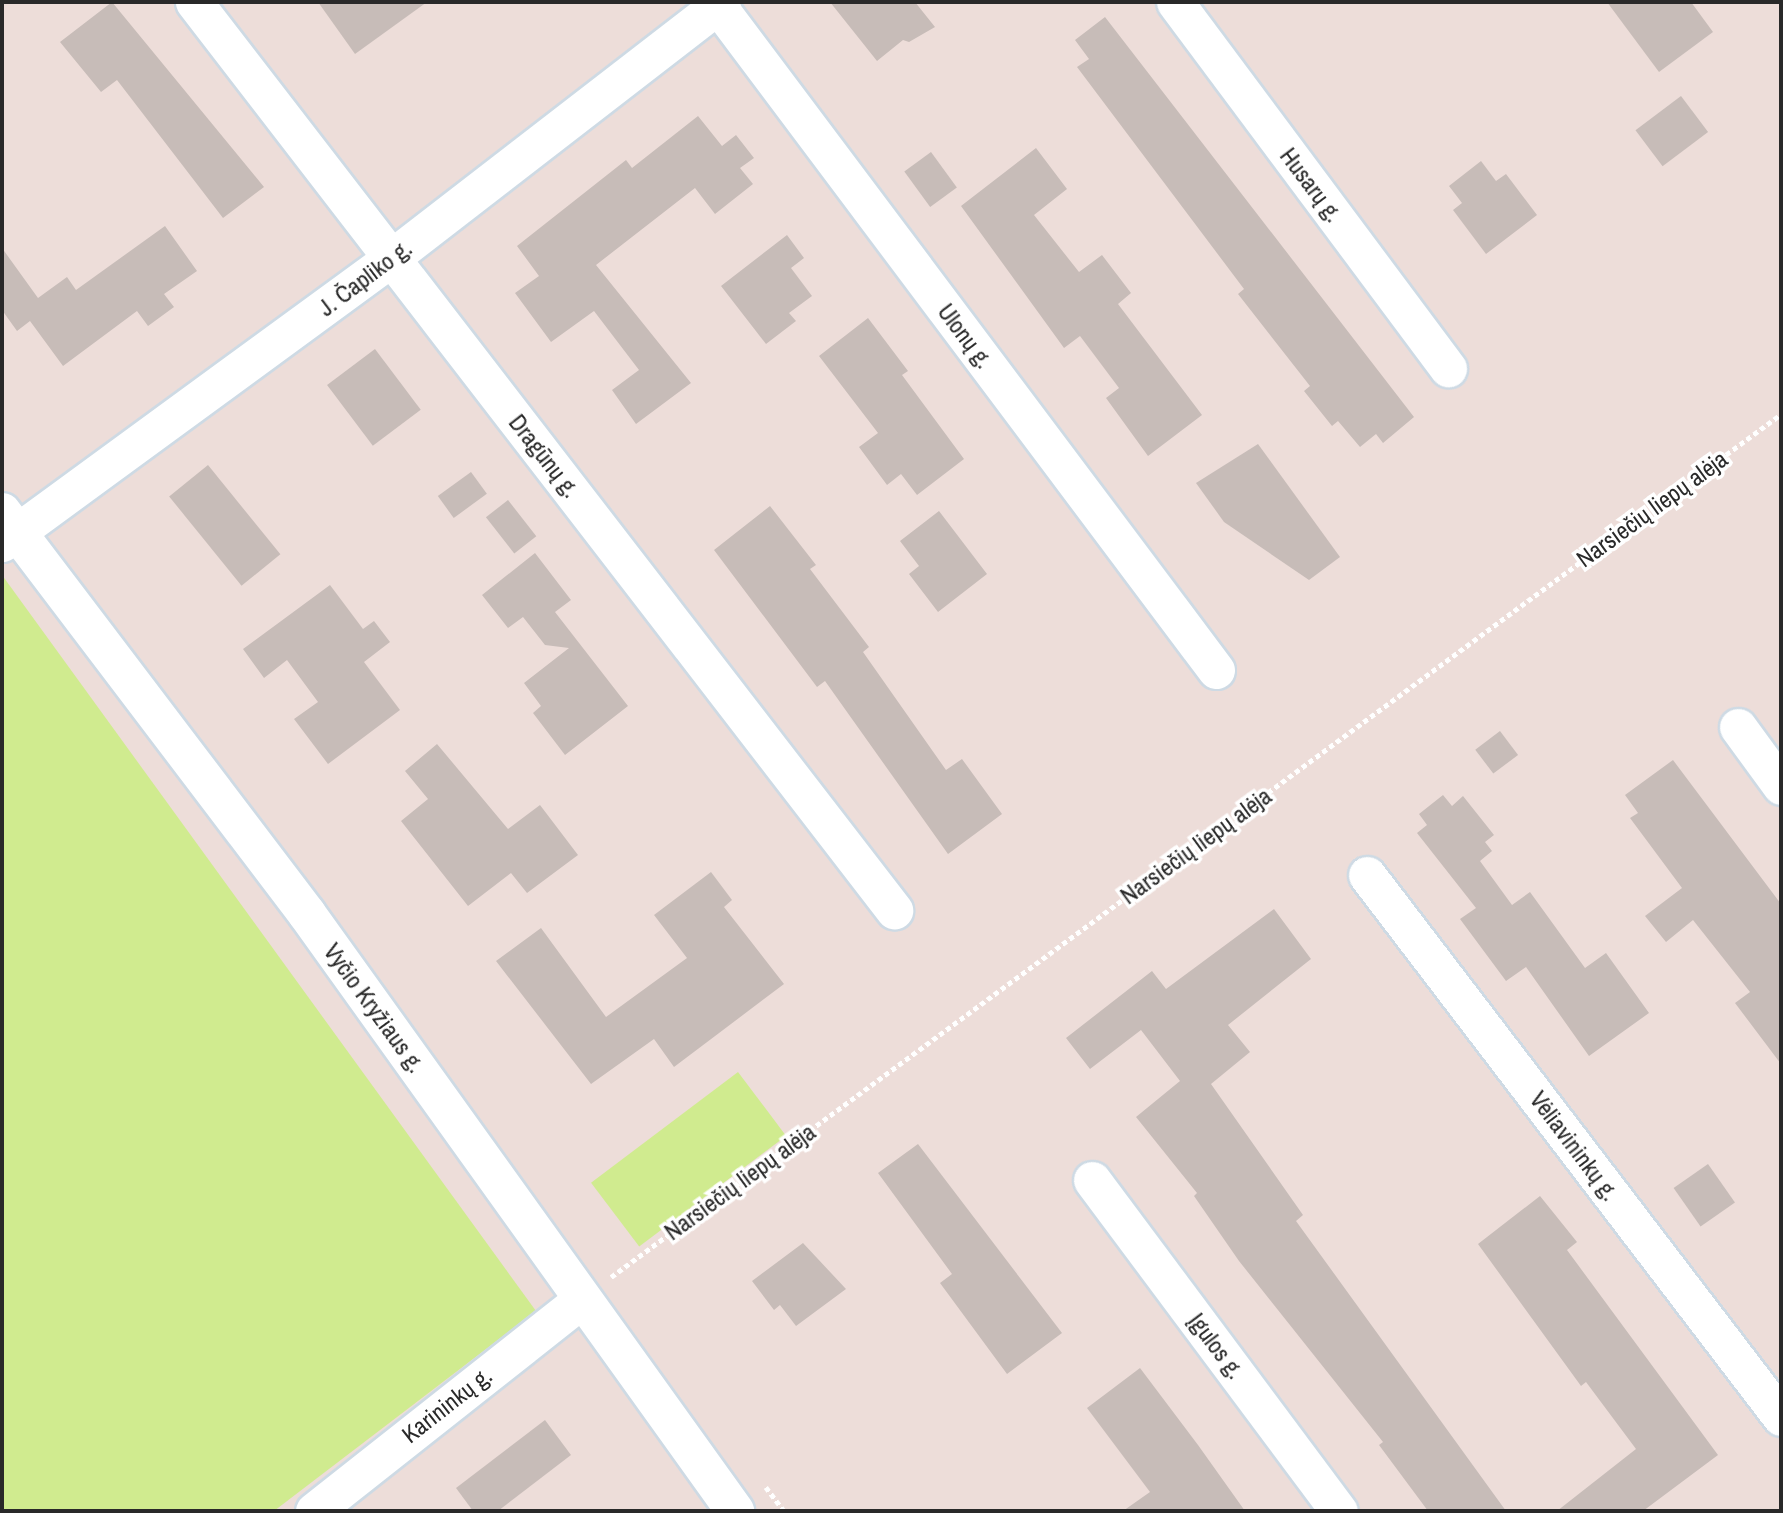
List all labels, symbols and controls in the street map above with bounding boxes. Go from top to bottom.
street label: Husarų g. [1274,142,1348,228]
street label: J. Čapliko g. [313,234,417,322]
street label: Ulonų g. [931,298,999,374]
street label: Dragūnų g. [503,409,585,503]
street label: Narsiečių liepų alėja [1571,445,1733,573]
street label: Narsiečių liepų alėja [1115,782,1277,910]
street label: Vyčio Kryžiaus g. [318,938,430,1078]
street label: Vėliavininkų g. [1524,1086,1624,1206]
street label: Narsiečių liepų alėja [659,1118,821,1246]
street label: Įgulos g. [1182,1308,1250,1384]
street label: Karininkų g. [396,1361,498,1449]

